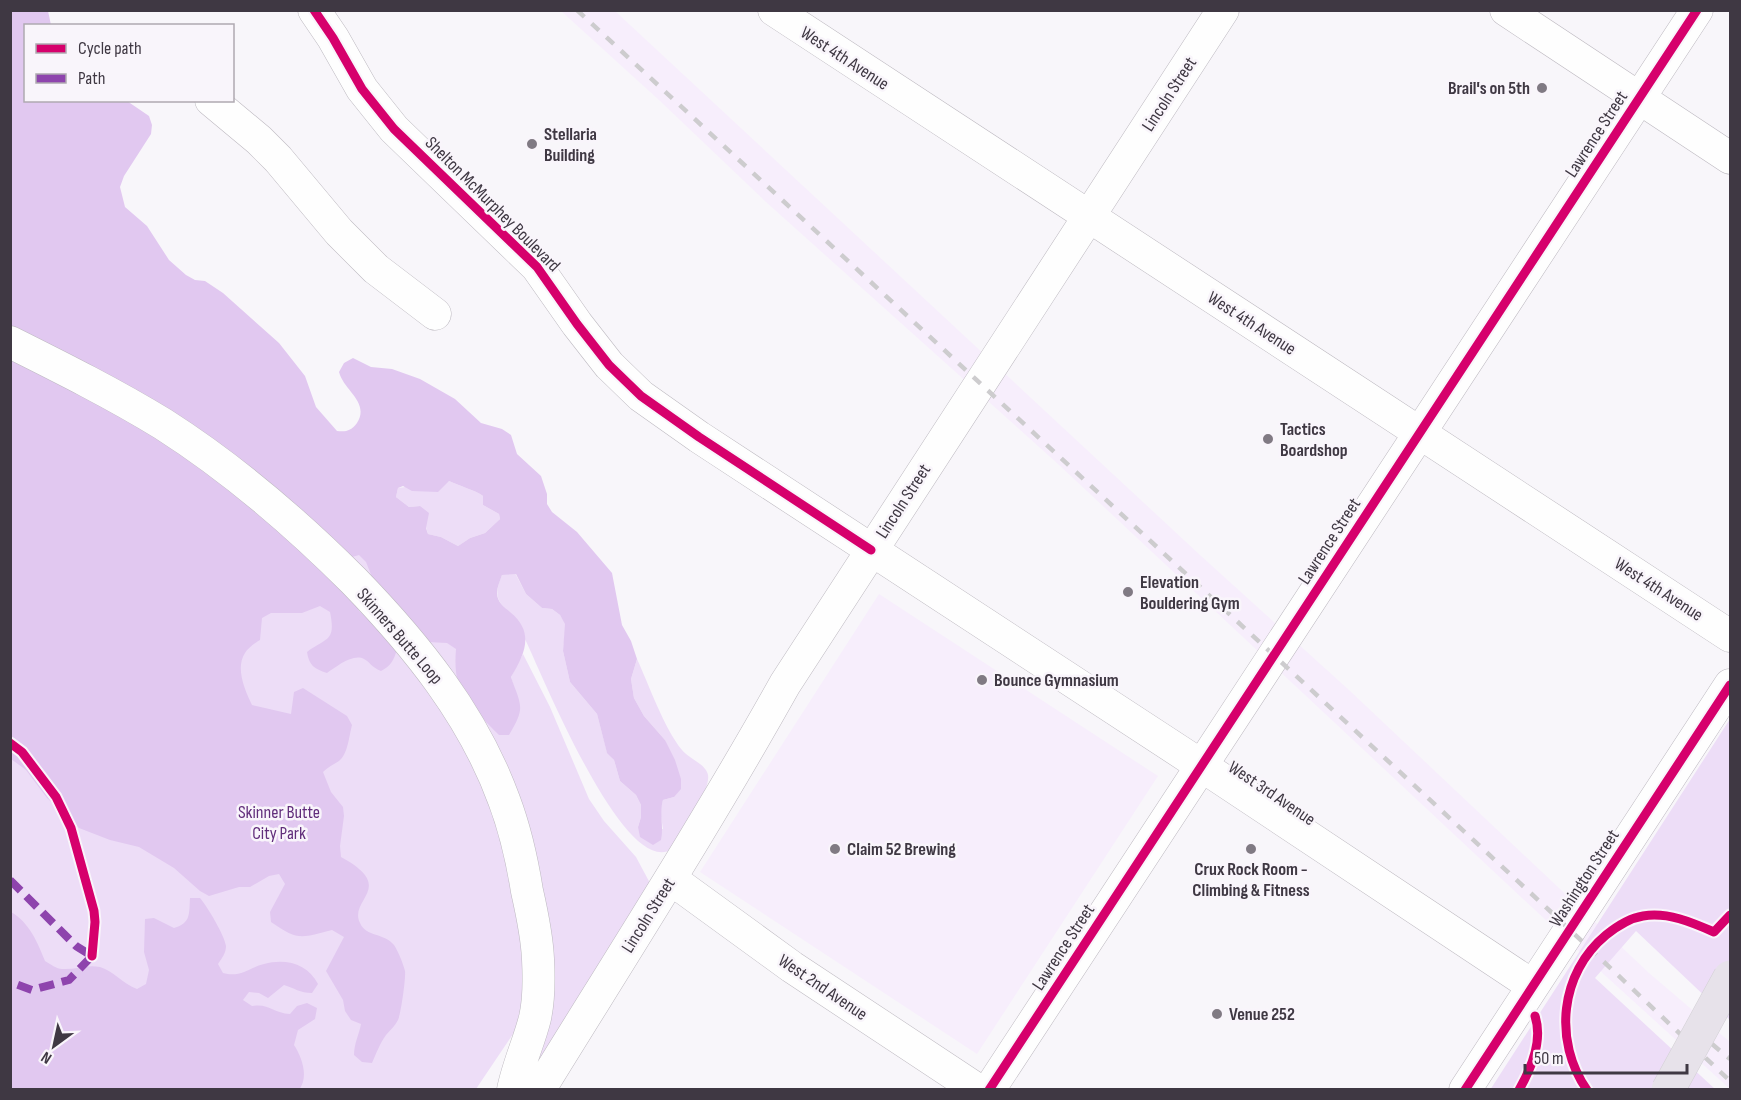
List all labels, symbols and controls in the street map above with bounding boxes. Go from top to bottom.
street label: West 4th Avenue [797,22,893,95]
legend [24,24,234,102]
text: Cycle path [78,38,142,59]
street label: Lincoln Street [1138,53,1201,135]
text: Path [78,68,106,89]
place label: Brail's on 5th [1448,78,1530,99]
marker: Brail's on 5th [1535,81,1549,95]
street label: Lawrence Street [1561,87,1632,181]
place label: Stellaria Building [544,124,597,166]
street label: Shelton McMurphey Boulevard [421,133,564,276]
marker: Stellaria Building [525,137,539,151]
street label: West 4th Avenue [1204,287,1300,360]
place label: Tactics Boardshop [1280,419,1348,461]
marker: Tactics Boardshop [1261,432,1275,446]
street label: Lincoln Street [872,460,935,542]
street label: Lawrence Street [1294,494,1365,588]
street label: West 4th Avenue [1611,553,1707,626]
place label: Elevation Bouldering Gym [1140,572,1240,614]
street label: Skinners Butte Loop [352,584,447,689]
marker: Elevation Bouldering Gym [1121,585,1135,599]
place label: Bounce Gymnasium [994,670,1119,691]
marker: Bounce Gymnasium [975,673,989,687]
street label: West 3rd Avenue [1224,757,1319,830]
park label: Skinner Butte City Park [238,802,320,844]
street label: Washington Street [1545,825,1624,931]
place label: Claim 52 Brewing [847,839,956,860]
marker: Claim 52 Brewing [828,842,842,856]
marker: Crux Rock Room - Climbing & Fitness [1244,842,1258,856]
place label: Crux Rock Room - Climbing & Fitness [1192,859,1310,901]
street label: Lincoln Street [617,874,680,957]
street label: Lawrence Street [1028,900,1099,994]
street label: West 2nd Avenue [774,950,871,1025]
place label: Venue 252 [1229,1004,1295,1025]
marker: Venue 252 [1210,1007,1224,1021]
north arrow [24,1016,84,1076]
scale bar [1525,1037,1687,1075]
text: N [38,1047,55,1068]
text: 50 m [1534,1048,1564,1069]

